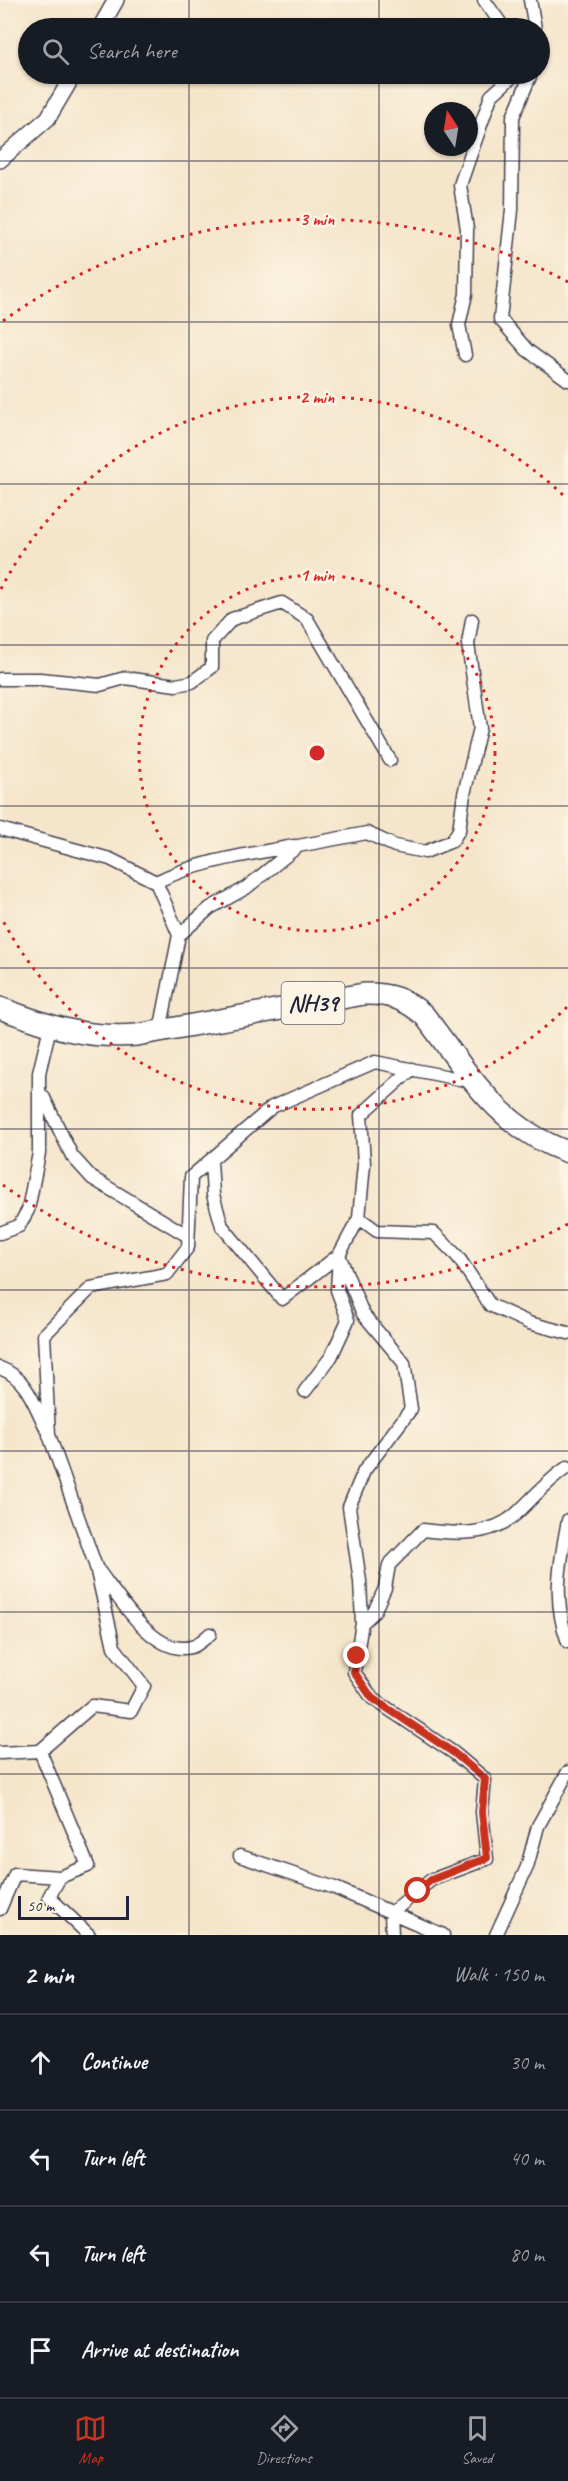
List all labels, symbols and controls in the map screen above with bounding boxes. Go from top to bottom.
search box [18,18,550,84]
icon: search [39,35,72,68]
text: Search here [87,37,177,65]
north arrow [424,102,478,156]
text: 3 min [300,208,335,230]
text: 2 min [300,386,335,408]
text: 1 min [300,564,335,586]
centre of rings [307,743,327,763]
road number: NH39 [282,982,344,1024]
route end [343,1642,369,1668]
route start [404,1877,430,1903]
scale bar [18,1893,129,1920]
text: 50 m [27,1896,54,1916]
text: 2 min [24,1958,74,1991]
text: Walk · 150 m [454,1962,544,1987]
icon: ahead [24,2046,57,2079]
text: Continue [81,2048,147,2076]
text: 30 m [510,2050,544,2075]
icon: left [24,2142,57,2175]
text: Turn left [81,2144,145,2172]
text: 40 m [510,2146,544,2171]
icon: left [24,2238,57,2271]
text: Turn left [81,2240,145,2268]
text: 80 m [510,2242,544,2267]
icon: arrive [24,2334,57,2367]
text: Arrive at destination [81,2336,238,2364]
tab: Map [74,2412,107,2468]
tab: Directions [256,2412,312,2468]
tab: Saved [461,2412,494,2468]

